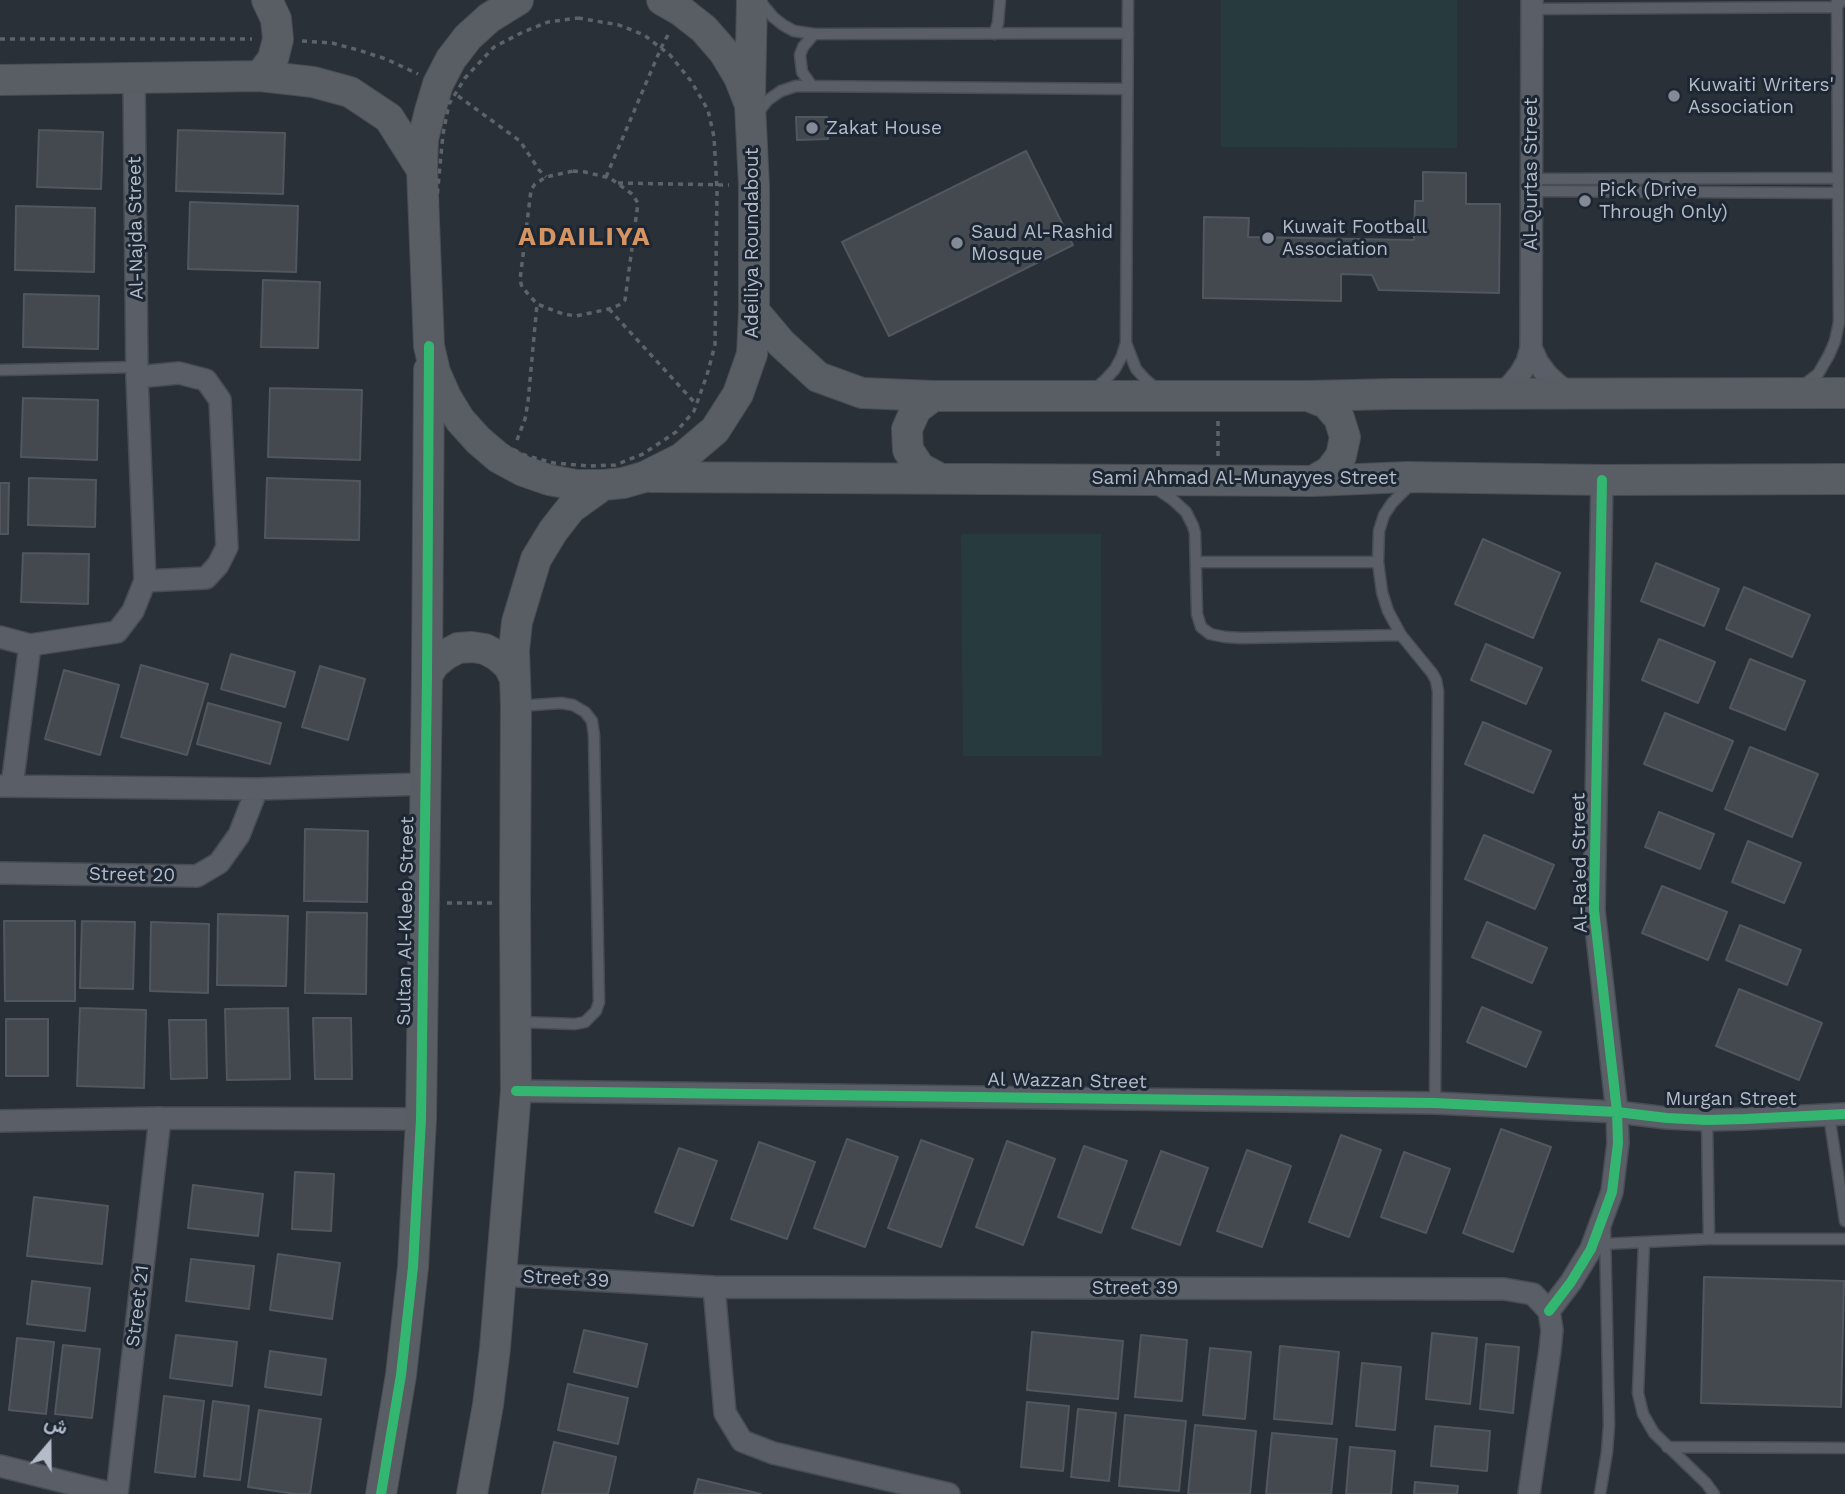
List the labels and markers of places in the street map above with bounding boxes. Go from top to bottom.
place label: Kuwaiti Writers' Association [1688,74,1834,118]
marker: Kuwaiti Writers' Association [1666,88,1682,104]
place label: Zakat House [826,117,942,139]
marker: Zakat House [804,120,820,136]
place label: Pick (Drive Through Only) [1599,179,1728,223]
marker: Pick (Drive Through Only) [1577,193,1593,209]
place label: Kuwait Football Association [1282,216,1427,260]
place label: Saud Al-Rashid Mosque [971,221,1113,265]
marker: Kuwait Football Association [1260,230,1276,246]
marker: Saud Al-Rashid Mosque [949,235,965,251]

